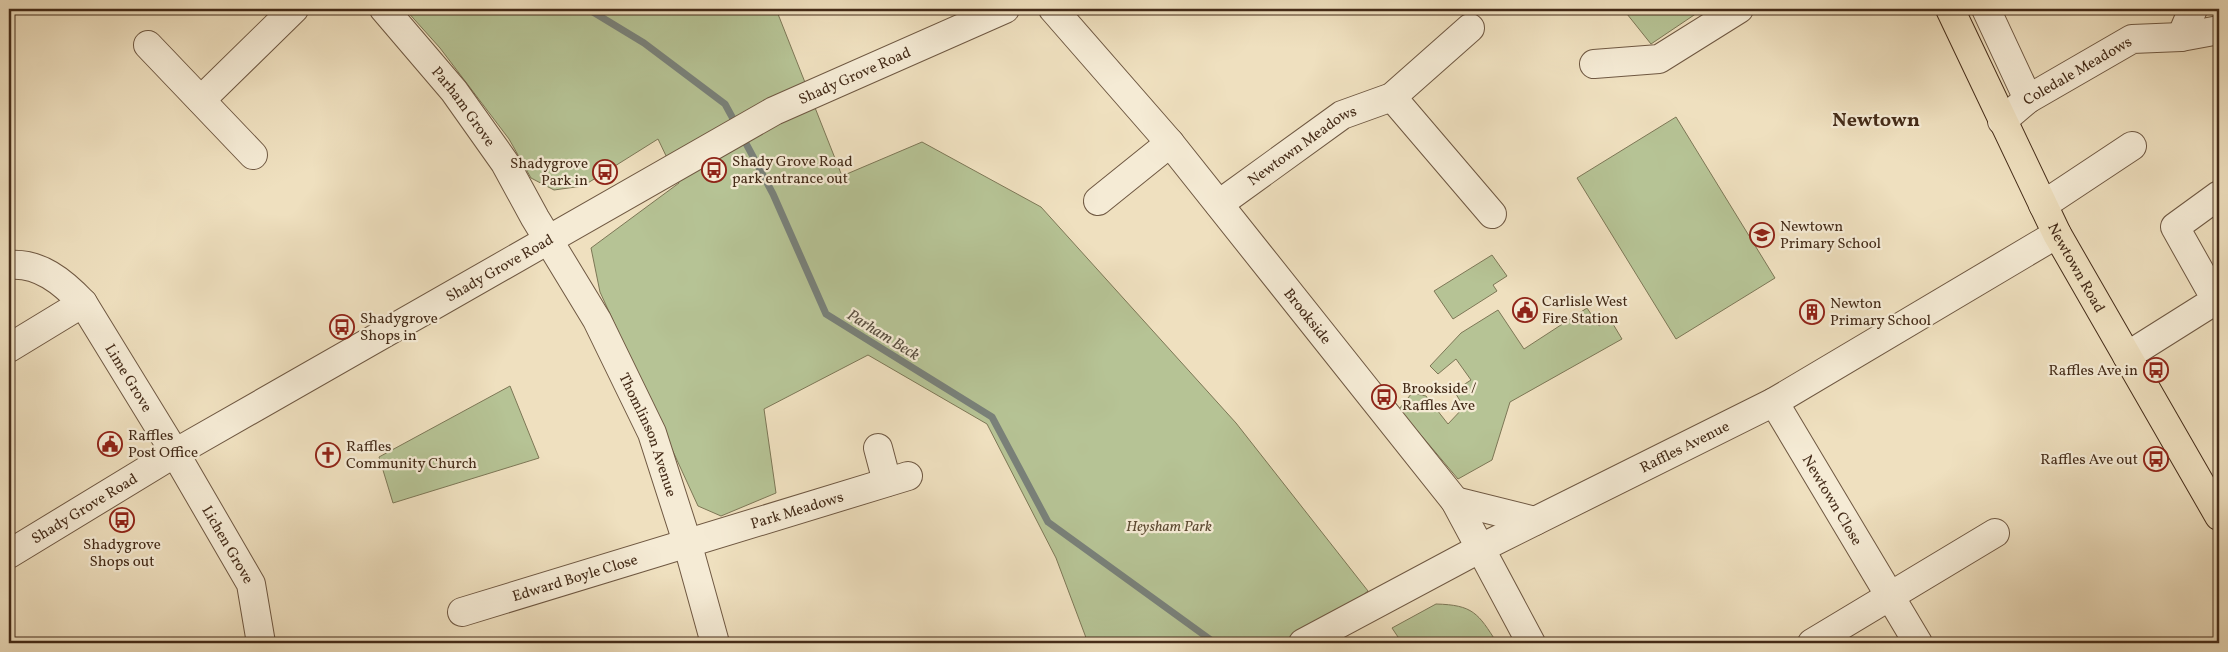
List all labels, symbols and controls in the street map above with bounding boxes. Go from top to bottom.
street label: Coledale Meadows [2020,32,2136,112]
street label: Shady Grove Road [796,43,915,111]
street label: Parham Grove [426,63,499,152]
street label: Newtown Meadows [1244,102,1360,192]
district label: Newtown [1832,107,1920,135]
place label: Shady Grove Road park entrance out [732,152,853,190]
place label: Shadygrove Park in [510,154,588,192]
bus stop icon: Shady Grove Road park entrance out [701,157,727,183]
bus stop icon: Shadygrove Park in [592,159,618,185]
place label: Newtown Primary School [1780,217,1881,255]
street label: Newtown Road [2041,220,2109,317]
school or university icon: Newtown Primary School [1749,222,1775,248]
street label: Shady Grove Road [443,230,558,308]
street label: Brookside [1278,284,1335,349]
place label: Carlisle West Fire Station [1542,292,1628,330]
place label: Newton Primary School [1830,294,1931,332]
public building icon: Carlisle West Fire Station [1512,297,1538,323]
building icon: Newton Primary School [1799,299,1825,325]
water label: Parham Beck [842,305,924,367]
place label: Shadygrove Shops in [360,309,438,347]
bus stop icon: Shadygrove Shops in [329,314,355,340]
street label: Lime Grove [99,341,157,417]
bus stop icon: Raffles Ave in [2143,357,2169,383]
place label: Raffles Ave in [2049,361,2138,382]
street label: Thomlinson Avenue [612,370,681,500]
place label: Brookside / Raffles Ave [1402,379,1477,417]
bus stop icon: Brookside / Raffles Ave [1371,384,1397,410]
street label: Raffles Avenue [1637,417,1733,479]
place label: Raffles Post Office [128,426,198,464]
public building icon: Raffles Post Office [97,431,123,457]
place label: Raffles Community Church [346,437,477,475]
church icon: Raffles Community Church [315,442,341,468]
bus stop icon: Raffles Ave out [2143,446,2169,472]
place label: Raffles Ave out [2040,450,2138,471]
street label: Newtown Close [1796,451,1866,550]
street label: Shady Grove Road [28,469,142,550]
street label: Park Meadows [748,487,846,535]
street label: Lichen Grove [196,502,258,588]
bus stop icon: Shadygrove Shops out [109,507,135,533]
park label: Heysham Park [1126,517,1212,538]
place label: Shadygrove Shops out [83,535,161,573]
street label: Edward Boyle Close [510,550,641,608]

